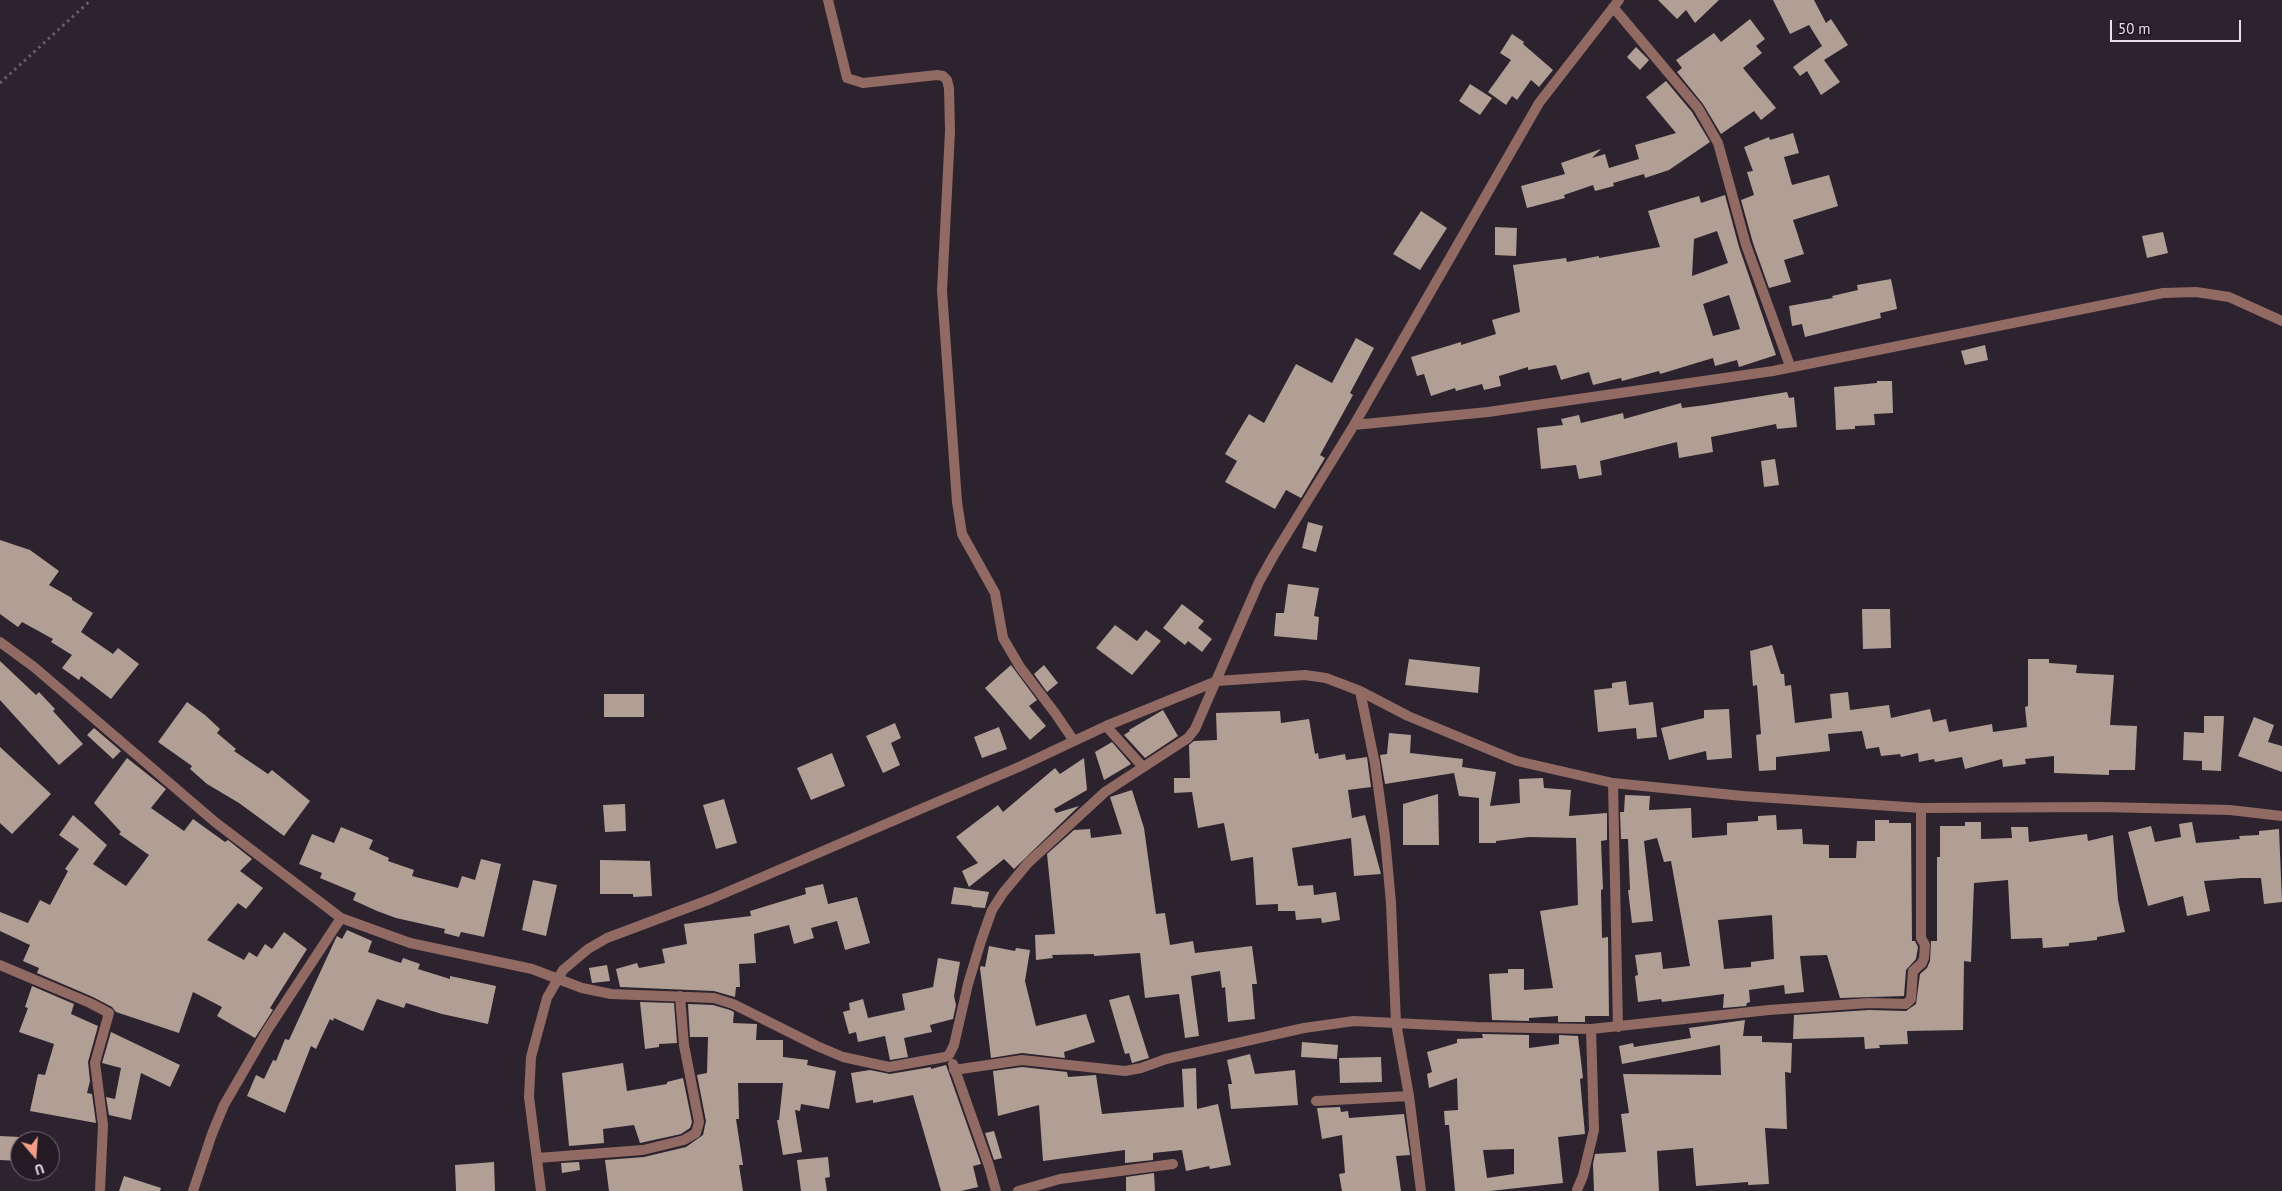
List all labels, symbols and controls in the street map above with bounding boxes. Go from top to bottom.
scale bar [2112,10,2243,42]
text: 50 m [2118,19,2151,38]
north arrow [10,1131,60,1181]
text: U [32,1159,46,1179]

